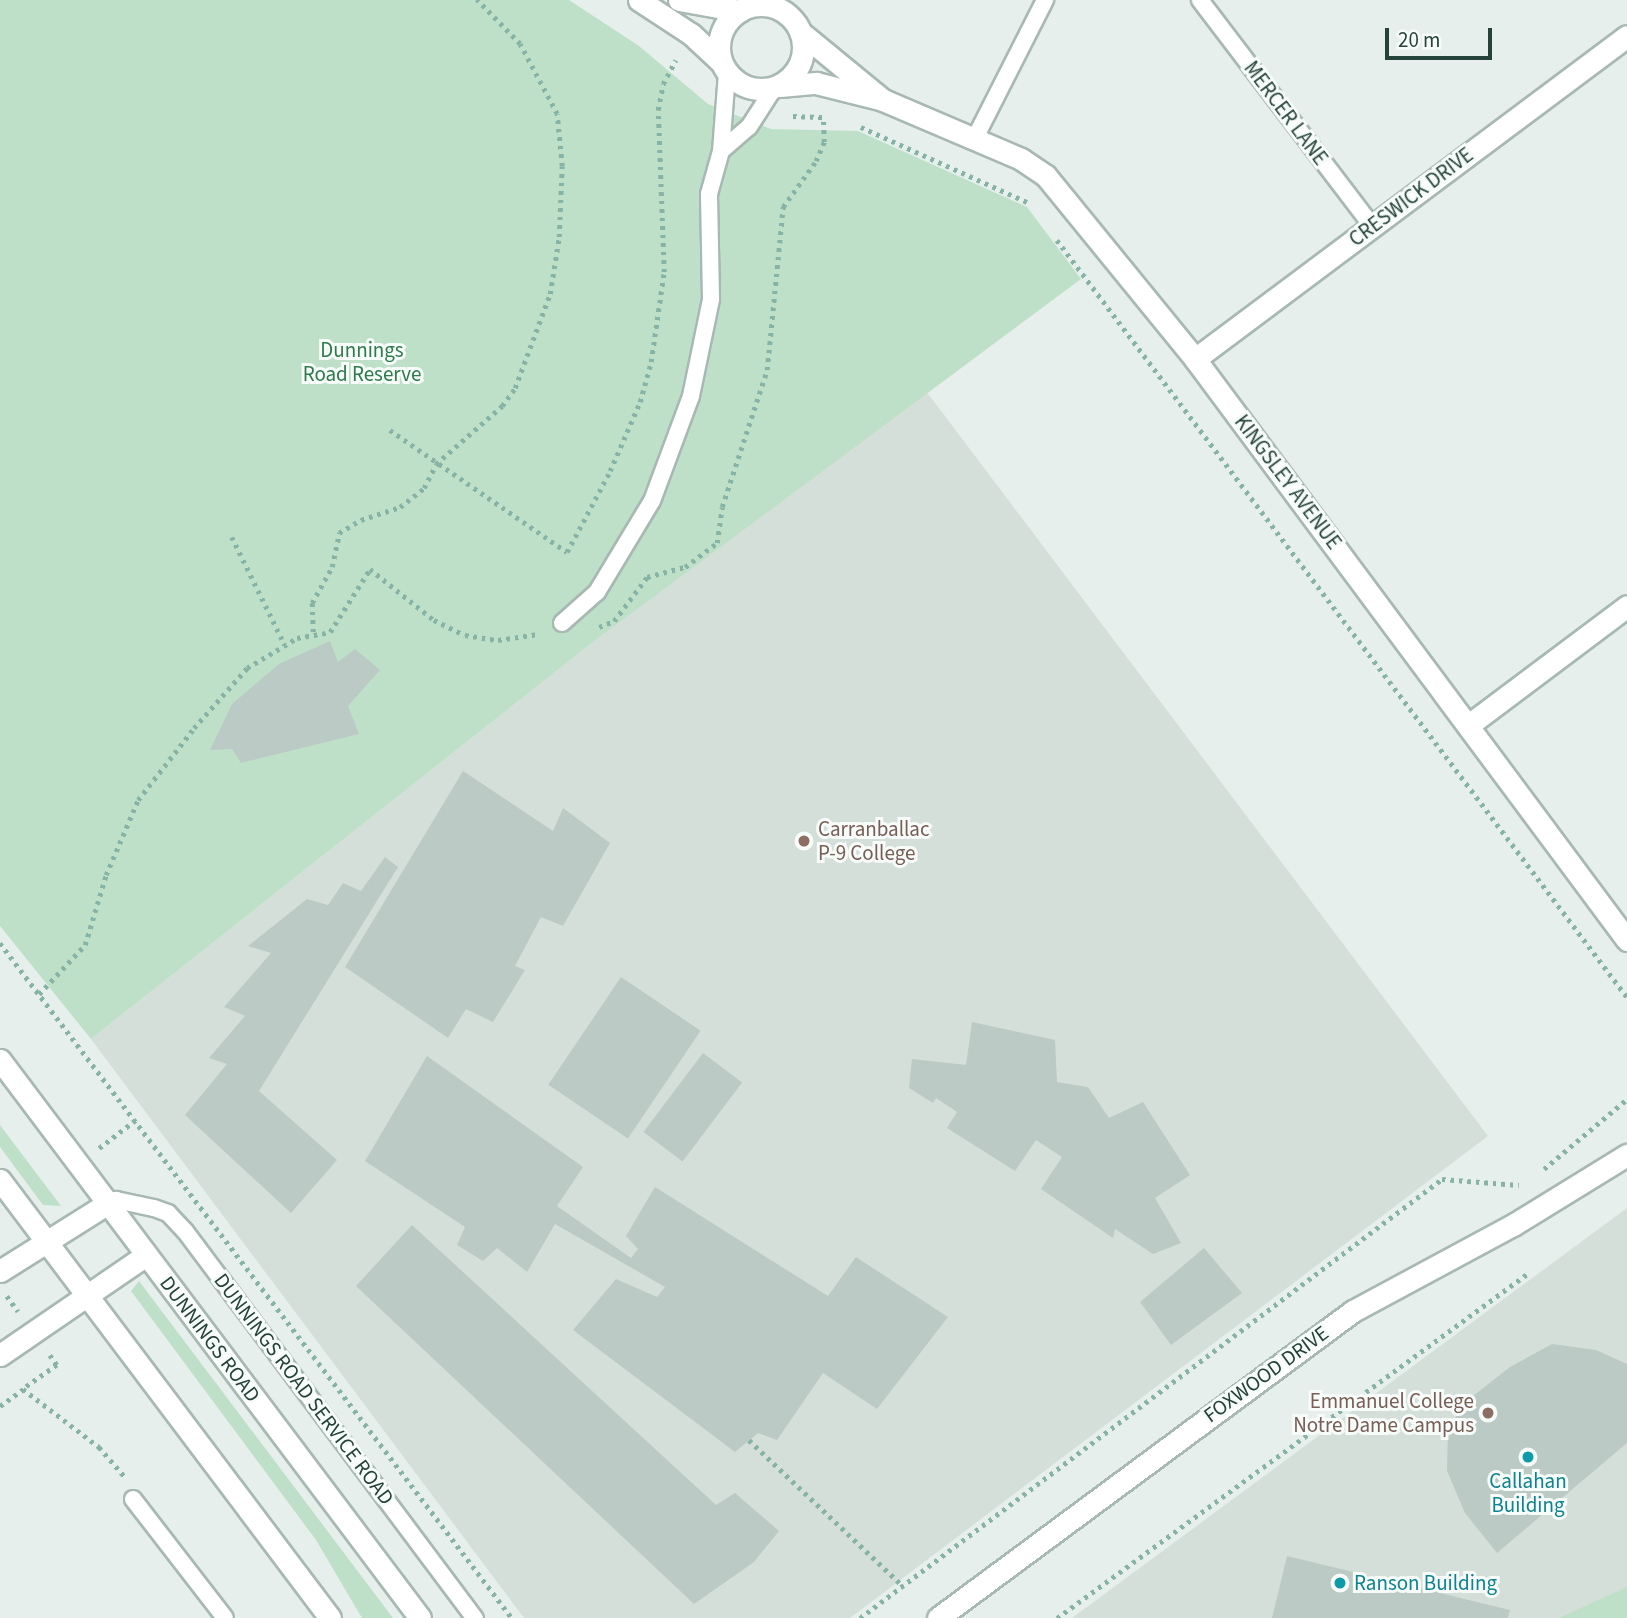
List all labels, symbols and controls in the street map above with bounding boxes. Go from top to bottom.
scale bar [1389,14,1496,58]
text: 20 m [1398,25,1440,55]
street label: MERCER LANE [1239,56,1333,170]
street label: CRESWICK DRIVE [1344,142,1478,252]
park label: Dunnings Road Reserve [303,337,421,387]
street label: KINGSLEY AVENUE [1229,410,1347,554]
place label: Carranballac P-9 College [818,816,929,866]
marker: Carranballac P-9 College [796,833,812,849]
street label: DUNNINGS ROAD SERVICE ROAD [209,1268,399,1510]
street label: DUNNINGS ROAD [154,1271,266,1407]
street label: FOXWOOD DRIVE [1199,1320,1333,1428]
place label: Emmanuel College Notre Dame Campus [1293,1388,1474,1438]
marker: Emmanuel College Notre Dame Campus [1480,1405,1496,1421]
marker: Callahan Building [1520,1449,1536,1465]
place label: Callahan Building [1489,1468,1567,1518]
place label: Ranson Building [1354,1570,1497,1596]
marker: Ranson Building [1332,1575,1348,1591]

